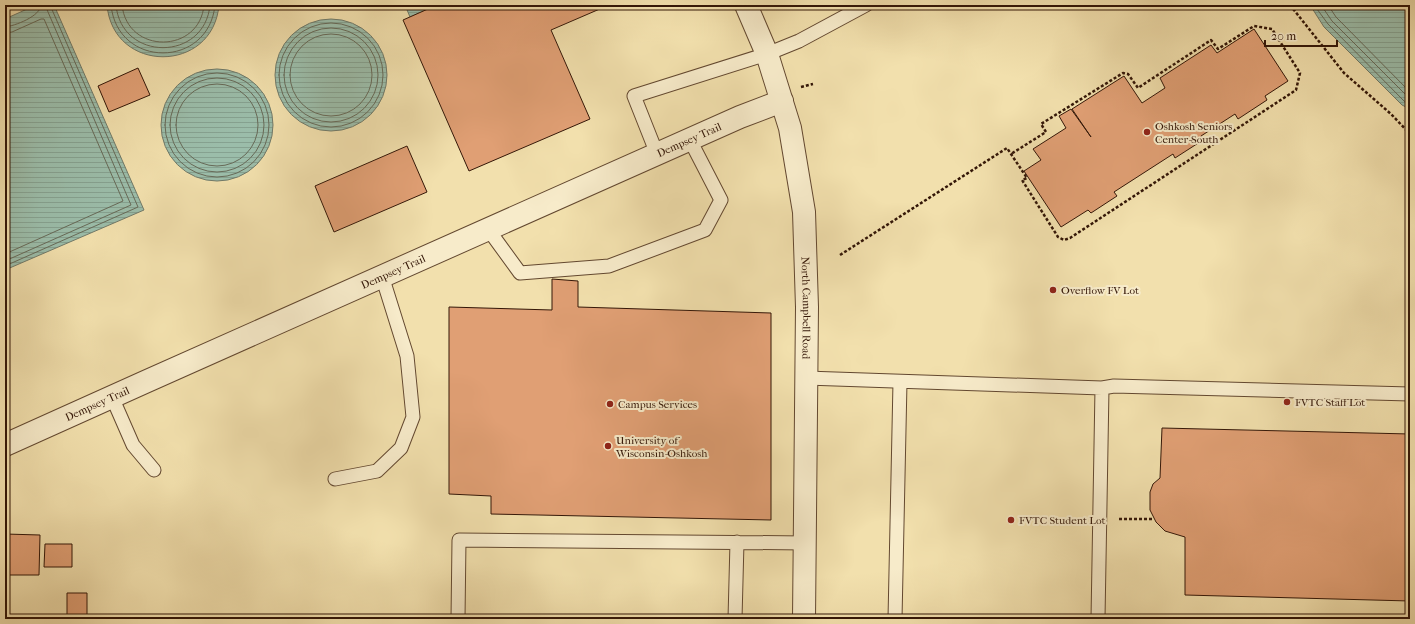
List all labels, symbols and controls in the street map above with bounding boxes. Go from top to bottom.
scale bar [1265,22,1337,48]
text: 20 m [1271,29,1296,43]
street label: Dempsey Trail [655,120,723,160]
place label: Oshkosh Seniors Center-South [1155,120,1232,146]
marker: Oshkosh Seniors Center-South [1142,127,1152,137]
street label: Dempsey Trail [359,252,427,292]
street label: North Campbell Road [798,257,813,360]
place label: Overflow FV Lot [1061,284,1139,297]
marker: Overflow FV Lot [1048,285,1058,295]
street label: Dempsey Trail [63,384,132,424]
place label: FVTC Staff Lot [1295,396,1365,409]
marker: FVTC Staff Lot [1282,397,1292,407]
place label: Campus Services [618,398,697,411]
marker: Campus Services [605,399,615,409]
place label: University of Wisconsin-Oshkosh [615,434,708,460]
marker: University of Wisconsin-Oshkosh [603,441,613,451]
place label: FVTC Student Lot [1019,514,1105,527]
marker: FVTC Student Lot [1006,515,1016,525]

